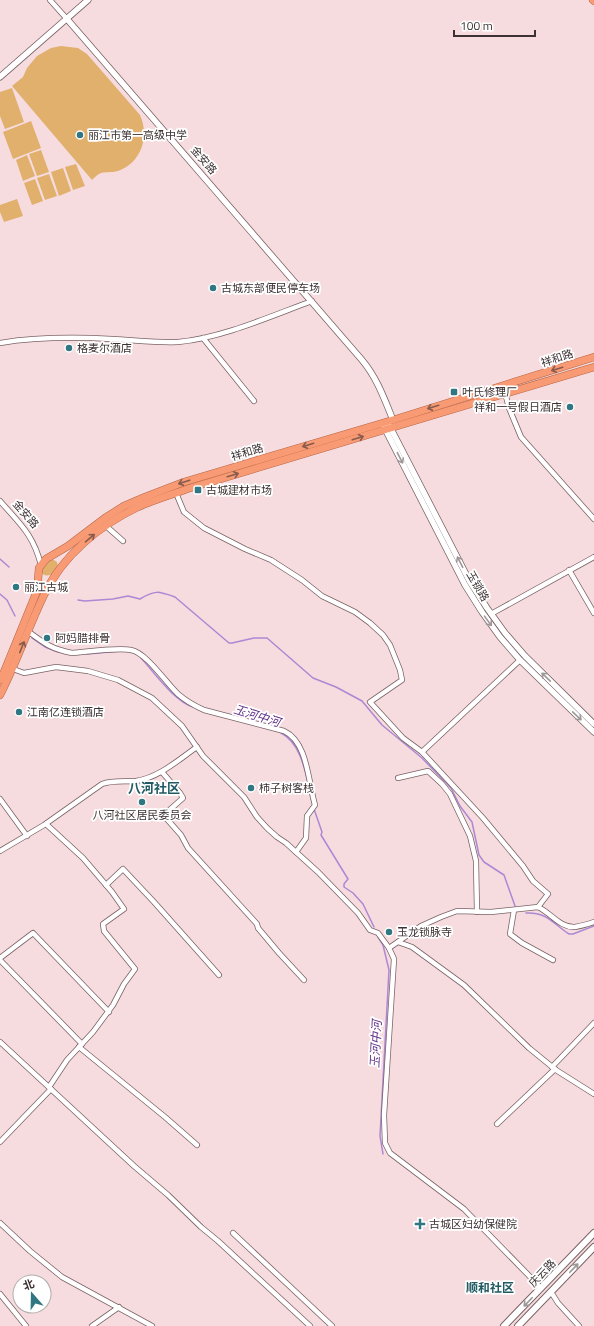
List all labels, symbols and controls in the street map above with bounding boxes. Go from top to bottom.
scale bar [454,12,535,38]
text: 100 m [460,16,493,35]
place label: 丽江市第一高级中学 [88,127,187,143]
marker: 丽江市第一高级中学 [75,130,85,140]
street label: 金安路 [187,142,221,178]
place label: 古城东部便民停车场 [221,280,320,296]
marker: 古城东部便民停车场 [208,283,218,293]
place label: 格麦尔酒店 [77,340,132,356]
marker: 格麦尔酒店 [64,343,74,353]
street label: 祥和路 [539,345,575,371]
one-way arrow [551,366,564,373]
place label: 叶氏修理厂 [462,384,517,400]
marker: 叶氏修理厂 [449,387,459,397]
place label: 祥和一号假日酒店 [474,399,562,415]
marker: 祥和一号假日酒店 [565,402,575,412]
one-way arrow [426,404,439,411]
one-way arrow [351,434,364,441]
street label: 祥和路 [229,440,265,464]
one-way arrow [302,442,315,449]
one-way arrow [396,451,404,463]
one-way arrow [227,471,240,478]
one-way arrow [178,479,190,487]
place label: 古城建材市场 [206,482,272,498]
marker: 古城建材市场 [193,485,203,495]
street label: 金安路 [9,496,43,532]
one-way arrow [85,534,95,543]
one-way arrow [456,556,463,568]
street label: 玉锁路 [463,568,493,604]
place label: 丽江古城 [24,579,68,595]
marker: 丽江古城 [11,582,21,592]
one-way arrow [484,615,492,626]
place label: 阿妈腊排骨 [55,630,110,646]
marker: 阿妈腊排骨 [42,633,52,643]
one-way arrow [19,642,27,654]
one-way arrow [541,672,551,682]
water label: 玉河中河 [231,699,285,732]
place label: 江南亿连锁酒店 [27,704,104,720]
marker: 江南亿连锁酒店 [14,707,24,717]
one-way arrow [572,711,582,721]
district label: 八河社区 [128,778,180,798]
place label: 柿子树客栈 [259,780,314,796]
marker: 柿子树客栈 [246,783,256,793]
marker: 八河社区居民委员会 [137,797,147,807]
place label: 八河社区居民委员会 [93,807,192,823]
place label: 玉龙锁脉寺 [397,924,452,940]
marker: 玉龙锁脉寺 [384,927,394,937]
water label: 玉河中河 [365,1018,386,1068]
place label: 古城区妇幼保健院 [429,1216,517,1232]
marker: 古城区妇幼保健院 [414,1218,426,1230]
street label: 庆云路 [525,1256,559,1290]
one-way arrow [569,1263,579,1273]
north arrow [12,1274,52,1314]
text: 北 [21,1275,36,1294]
district label: 顺和社区 [466,1278,514,1297]
one-way arrow [523,1297,533,1307]

